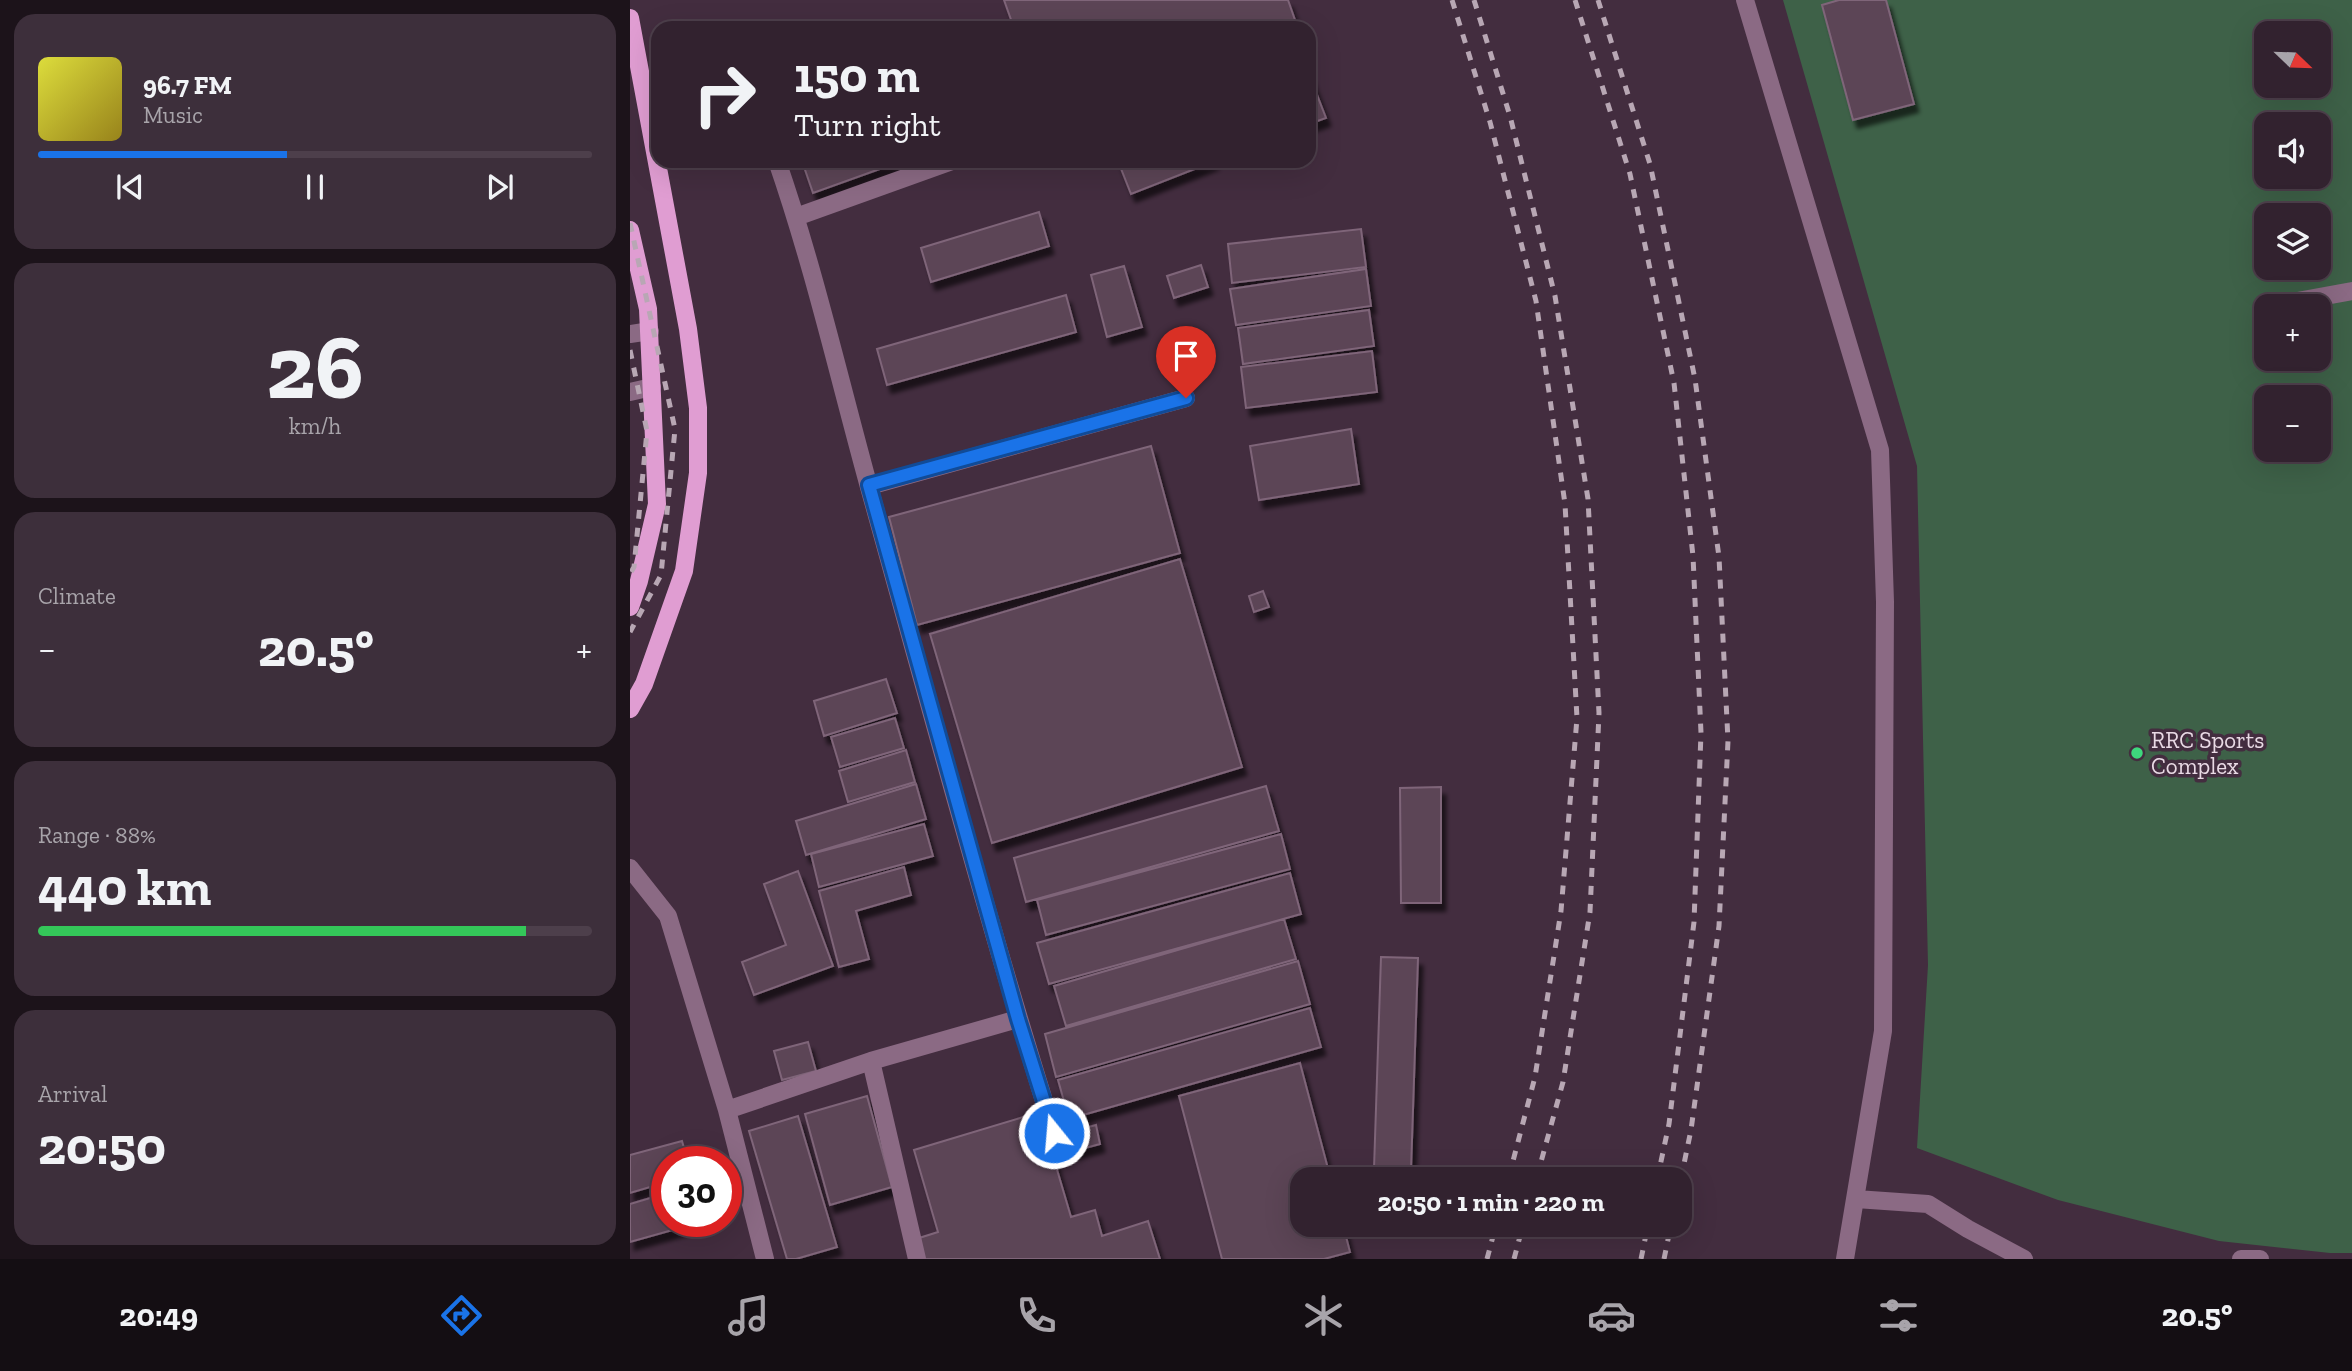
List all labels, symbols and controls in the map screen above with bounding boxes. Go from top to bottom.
north arrow [2254,21,2331,98]
map controls [2254,21,2331,462]
text: 150 m [794,46,920,105]
icon: right [679,49,770,140]
text: 96.7 FM [143,69,232,101]
text: Music [143,101,203,129]
text: Turn right [794,106,941,144]
button: sound [2254,112,2331,189]
icon: previous [111,168,149,206]
icon: pause [296,168,334,206]
icon: next [481,168,519,206]
button: layers [2254,203,2331,280]
button: + [2254,294,2331,371]
text: 26 [266,312,364,421]
pin [1156,326,1216,398]
icon: arrive [1167,337,1205,375]
button: − [2254,385,2331,462]
text: km/h [289,412,341,440]
text: Climate [38,582,116,610]
text: 20.5° [258,617,374,679]
text: − [38,626,56,672]
text: + [576,626,592,672]
place label: RRC Sports Complex [2151,726,2264,780]
marker: RRC Sports Complex [2129,745,2145,761]
text: Range · 88% [38,821,156,849]
text: 440 km [38,856,211,918]
text: Arrival [38,1080,107,1108]
position arrow [1017,1096,1091,1170]
text: 20:50 [38,1115,166,1177]
speed limit sign: 30 [651,1146,742,1237]
text: 20:50 · 1 min · 220 m [1377,1186,1605,1218]
icon: directions [437,1291,486,1340]
icon: music [724,1291,773,1340]
icon: phone [1012,1291,1061,1340]
icon: climate [1299,1291,1348,1340]
icon: car [1587,1291,1636,1340]
icon: filters [1874,1291,1923,1340]
text: 20:49 [119,1296,198,1334]
text: 20.5° [2161,1296,2233,1334]

